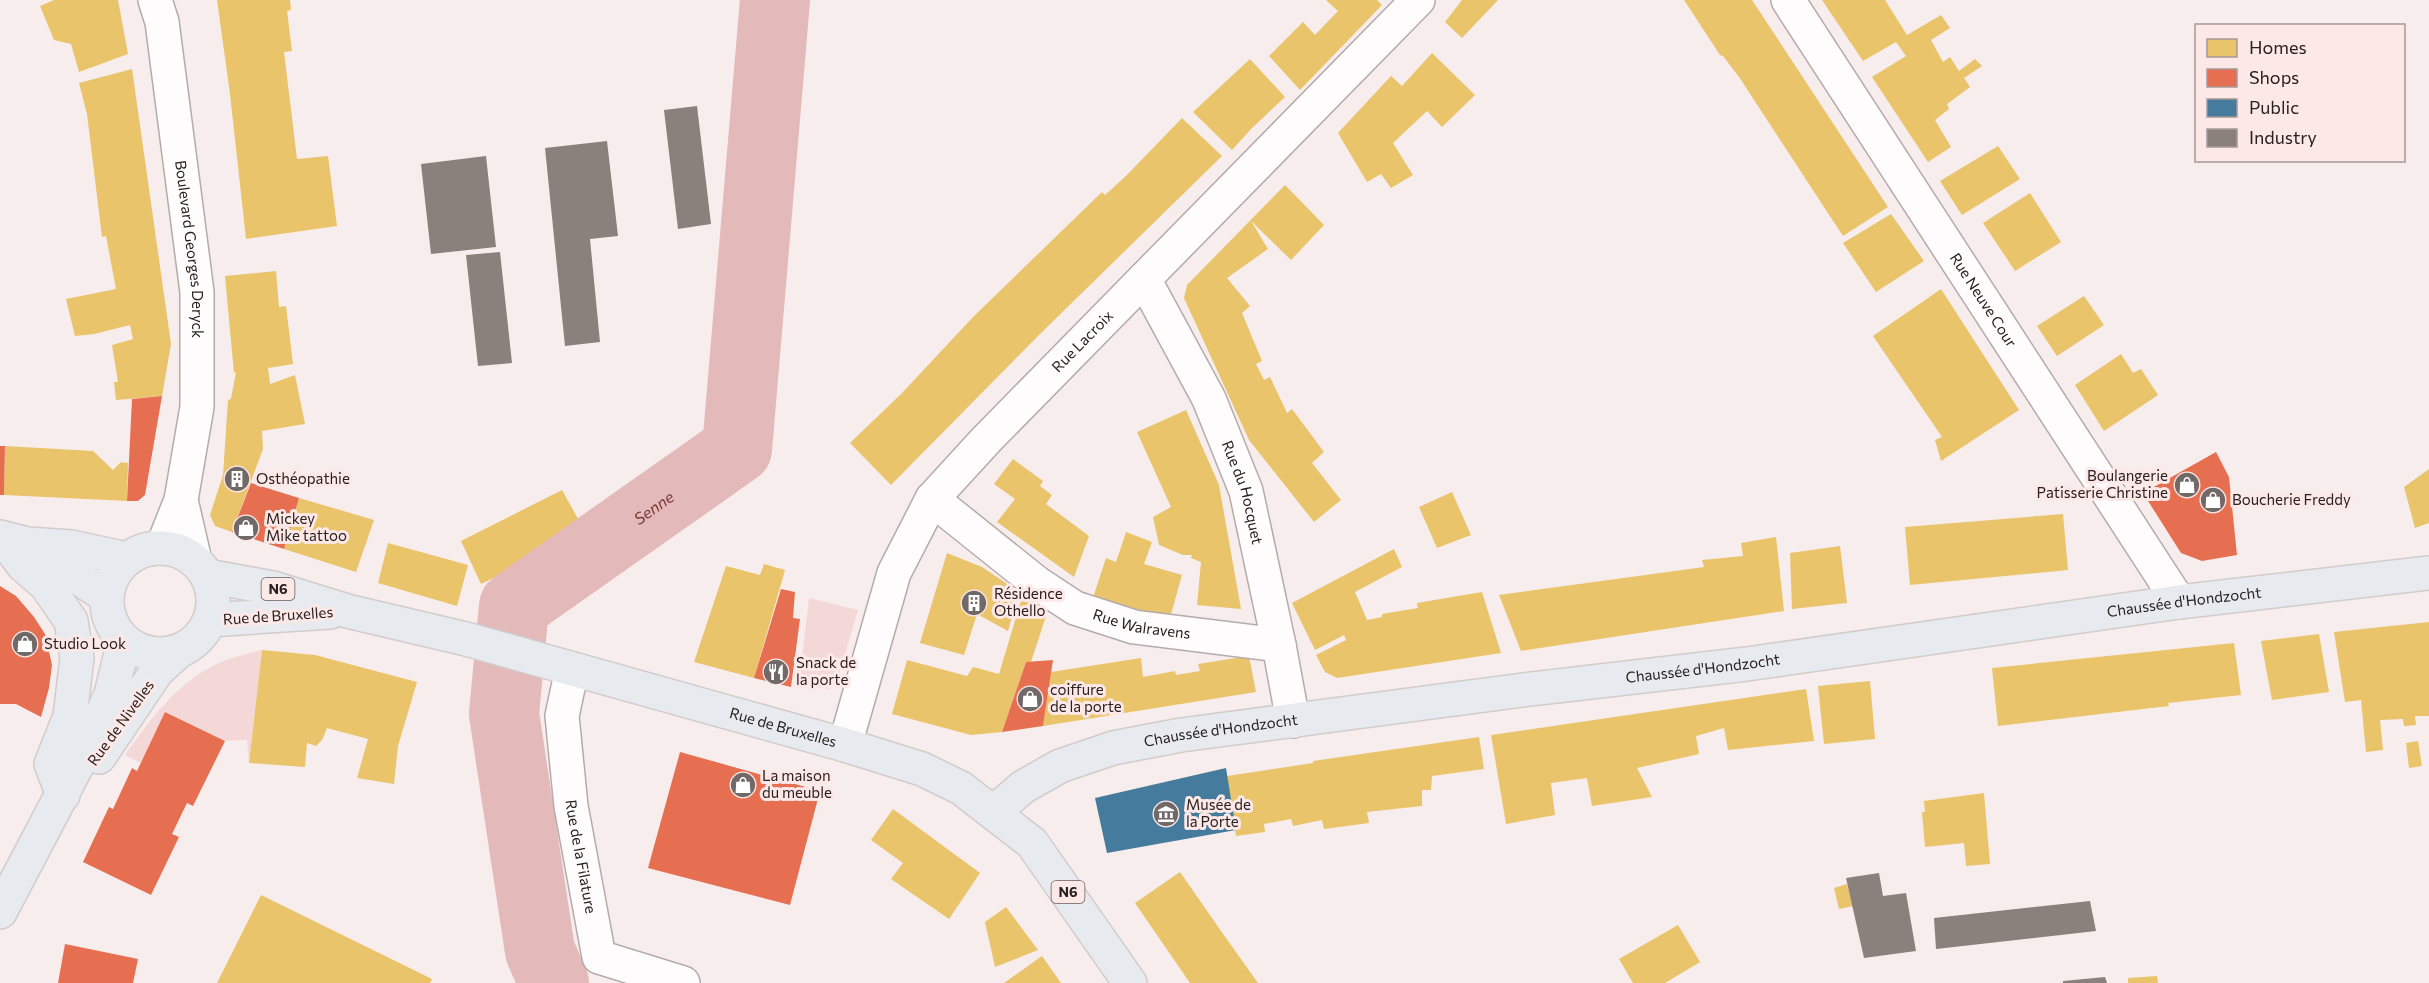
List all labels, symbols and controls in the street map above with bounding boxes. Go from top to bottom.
legend [2195,24,2405,162]
text: Homes [2249,36,2307,58]
text: Shops [2249,66,2299,88]
text: Public [2249,96,2299,118]
text: Industry [2249,126,2317,148]
street label: Boulevard Georges Deryck [172,159,207,338]
street label: Rue Neuve Cour [1947,249,2021,350]
street label: Rue Lacroix [1048,306,1116,376]
street label: Rue du Hocquet [1219,438,1267,546]
building icon: Osthéopathie [222,464,252,494]
place label: Boulangerie Patisserie Christine [2037,466,2168,501]
place label: Osthéopathie [256,469,350,487]
shop icon: Boulangerie Patisserie Christine [2172,470,2202,500]
shop icon: Boucherie Freddy [2198,485,2228,515]
water label: Senne [630,486,678,528]
place label: Boucherie Freddy [2232,490,2351,508]
place label: Mickey Mike tattoo [266,509,347,544]
shop icon: Mickey Mike tattoo [231,513,261,543]
road number: N6 [262,578,294,600]
street label: Chaussée d'Hondzocht [2106,583,2262,620]
place label: Résidence Othello [994,584,1063,619]
building icon: Résidence Othello [959,588,989,618]
street label: Rue de Bruxelles [222,602,334,628]
street label: Rue Walravens [1091,604,1192,642]
shop icon: Studio Look [10,629,40,659]
place label: Studio Look [44,634,126,652]
street label: Chaussée d'Hondzocht [1625,649,1781,686]
place label: Snack de la porte [796,653,856,688]
restaurant icon: Snack de la porte [761,657,791,687]
street label: Rue de Nivelles [83,676,157,769]
place label: coiffure de la porte [1050,680,1122,715]
shop icon: coiffure de la porte [1015,684,1045,714]
street label: Rue de Bruxelles [728,703,839,750]
street label: Chaussée d'Hondzocht [1142,710,1299,750]
place label: La maison du meuble [762,766,832,801]
shop icon: La maison du meuble [728,770,758,800]
place label: Musée de la Porte [1186,795,1251,830]
street label: Rue de la Filature [562,799,601,915]
museum icon: Musée de la Porte [1151,799,1181,829]
road number: N6 [1052,881,1084,903]

